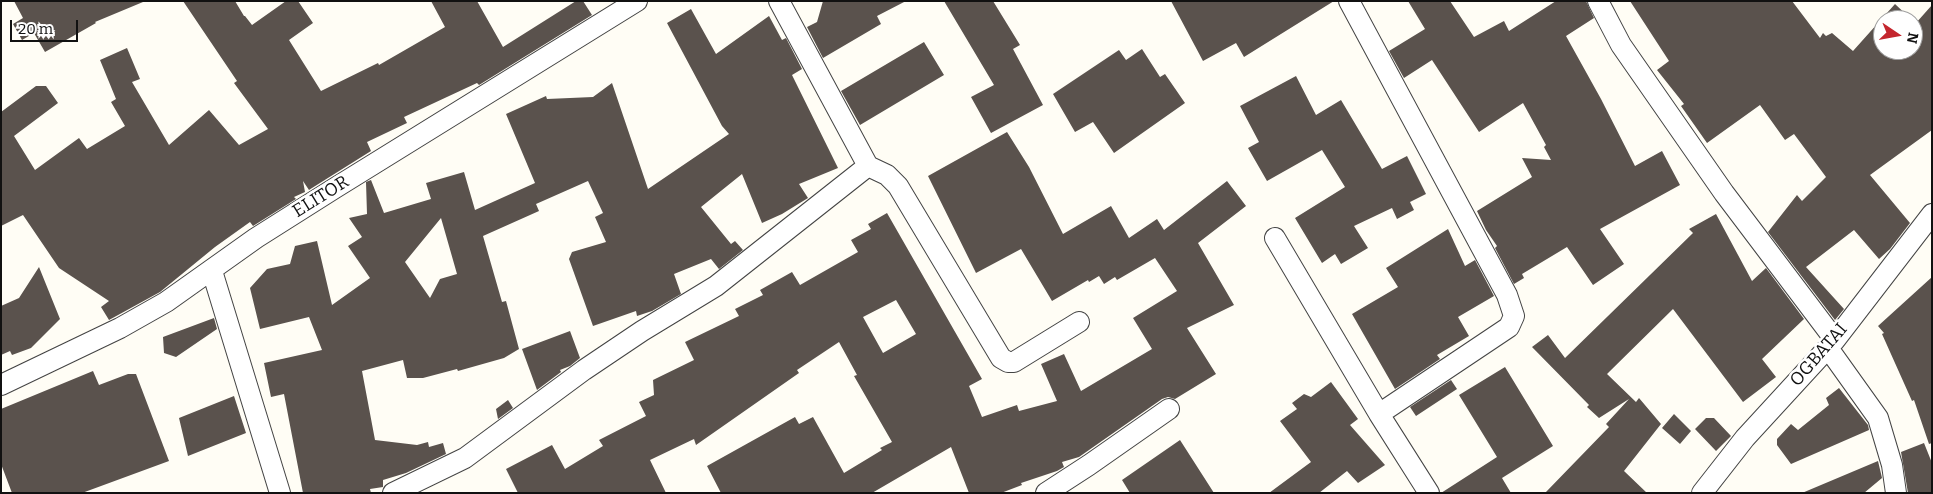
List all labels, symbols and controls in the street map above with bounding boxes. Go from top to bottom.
scale bar [12,10,80,42]
north arrow [1873,10,1923,60]
text: 20 m [18,20,53,38]
text: N [1903,31,1922,45]
street label: ELITOR [289,171,353,223]
street label: OGBATAI [1786,319,1852,391]

